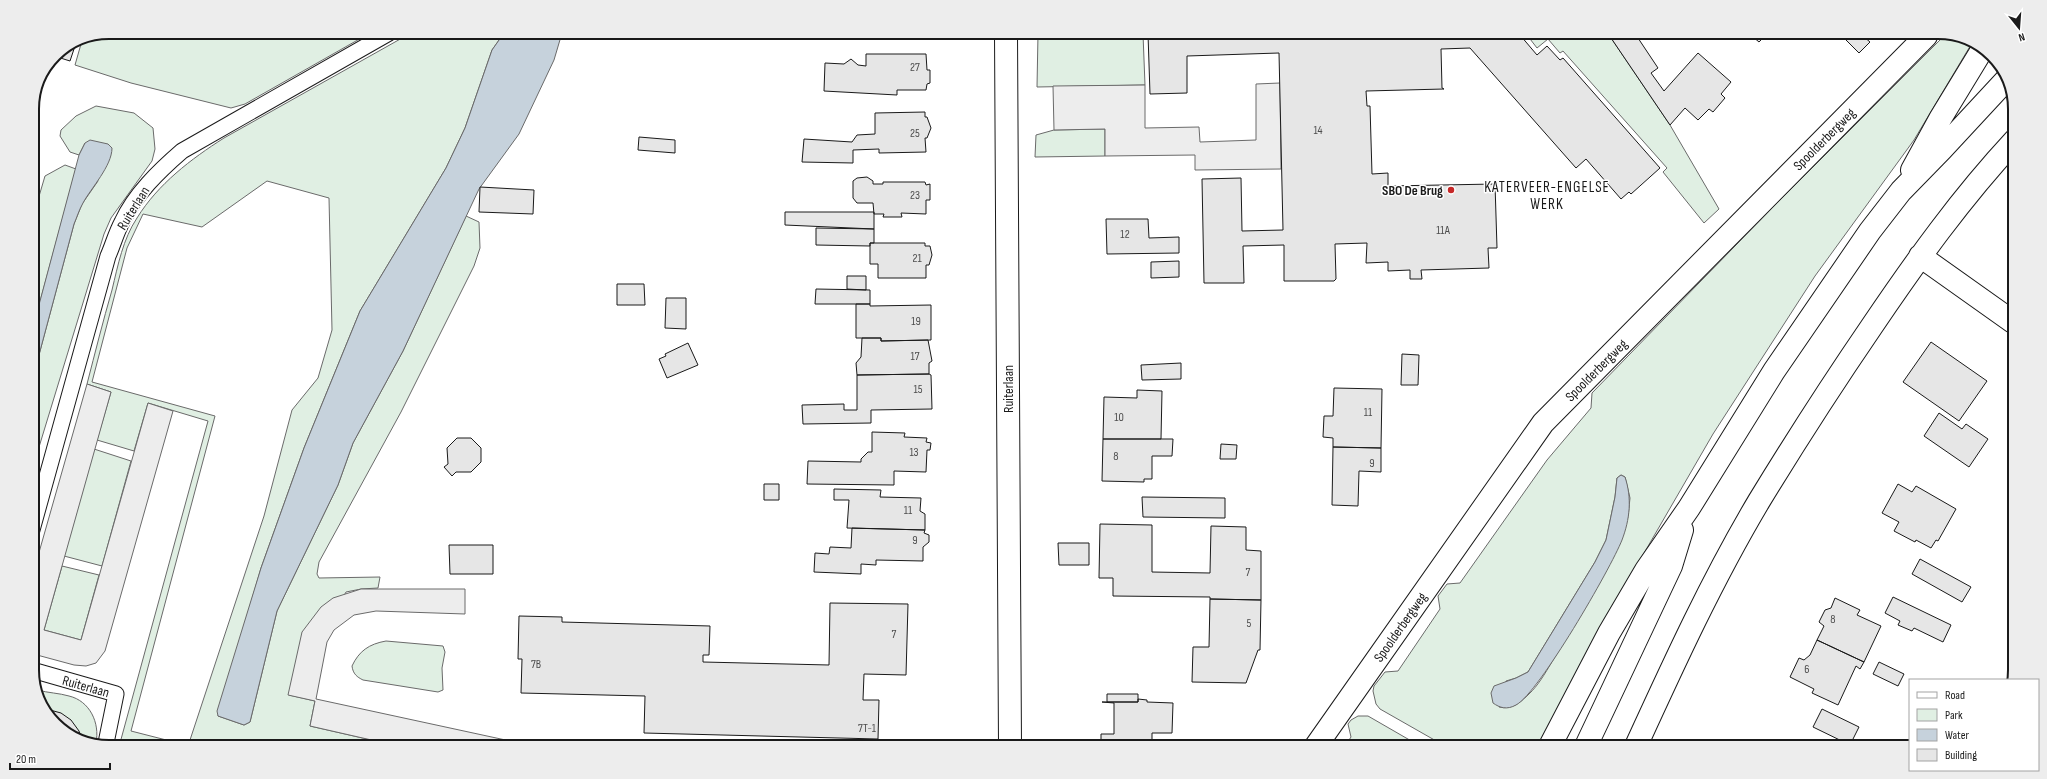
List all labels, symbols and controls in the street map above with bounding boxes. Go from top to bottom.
north arrow [1999,8,2039,48]
text: N [2017,30,2026,44]
house number: 27 [910,60,920,75]
street label: Spoolderbergweg [1790,104,1859,174]
house number: 14 [1313,123,1323,138]
house number: 25 [910,126,920,141]
district label: KATERVEER-ENGELSE WERK [1484,178,1610,214]
place label: SBO De Brug [1382,182,1443,199]
street label: Ruiterlaan [113,183,153,233]
marker: SBO De Brug [1446,185,1456,195]
house number: 23 [910,188,920,203]
house number: 11A [1436,223,1451,238]
house number: 12 [1120,227,1130,242]
house number: 21 [912,251,922,266]
house number: 19 [911,314,921,329]
street label: Spoolderbergweg [1562,335,1631,405]
house number: 17 [911,349,920,364]
street label: Ruiterlaan [1000,365,1017,413]
house number: 15 [913,382,923,397]
house number: 11 [1364,405,1373,420]
house number: 10 [1114,410,1124,425]
house number: 13 [909,445,919,460]
house number: 8 [1113,449,1119,464]
house number: 9 [1369,456,1375,471]
house number: 11 [904,503,913,518]
house number: 9 [912,533,918,548]
house number: 7 [1246,565,1251,580]
street label: Spoolderbergweg [1370,589,1431,665]
house number: 8 [1830,612,1836,627]
house number: 5 [1247,616,1252,631]
house number: 7 [892,627,897,642]
house number: 7B [531,657,541,672]
house number: 6 [1804,662,1810,677]
street label: Ruiterlaan [60,672,111,701]
legend [1909,679,2039,771]
text: Road [1945,688,1965,703]
text: Park [1945,708,1963,723]
house number: 7T-1 [858,721,877,736]
text: Water [1945,728,1969,743]
scale bar [10,745,110,771]
text: Building [1945,748,1977,763]
text: 20 m [16,752,36,767]

